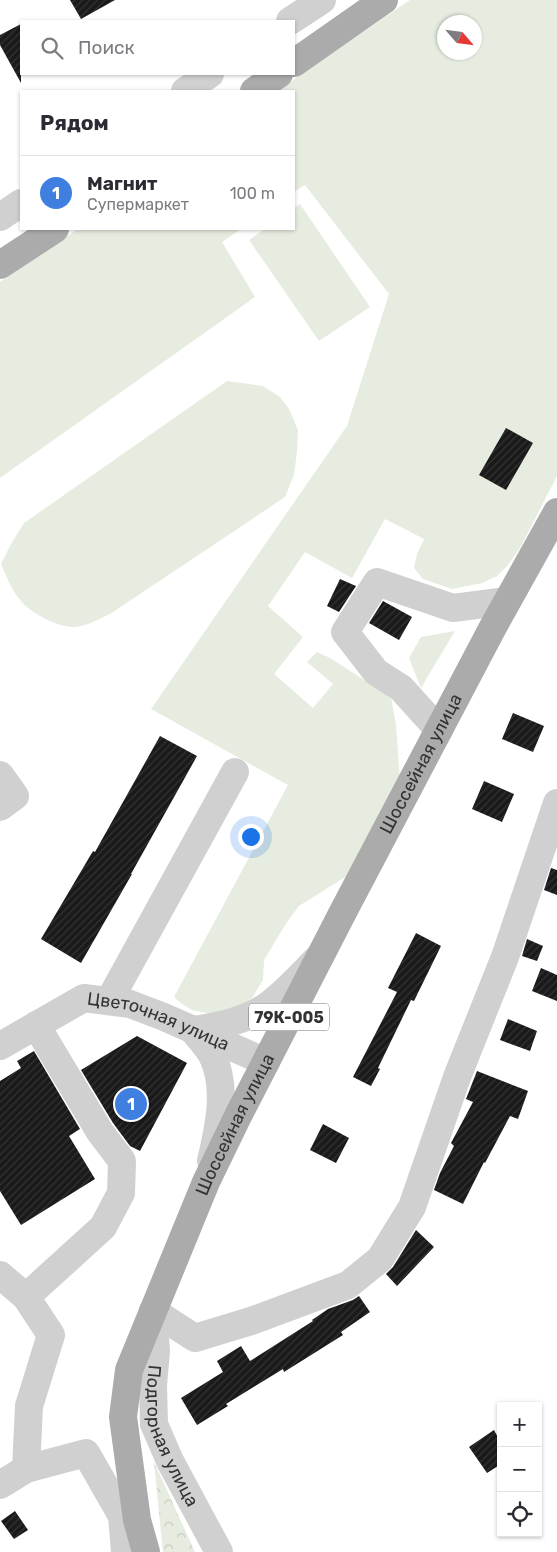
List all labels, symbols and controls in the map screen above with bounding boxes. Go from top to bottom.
north arrow [437,15,482,60]
search box [20,20,295,75]
icon: search [38,34,66,62]
text: Поиск [78,36,135,59]
text: Рядом [40,110,109,135]
text: Магнит [87,172,157,195]
text: 1 [52,184,60,203]
text: 100 m [230,184,275,203]
text: Супермаркет [87,195,189,214]
street label: Шоссейная улица [375,690,467,838]
your location [238,824,264,850]
street label: Цветочная улица [86,988,233,1055]
road number: 79К-005 [249,1004,329,1030]
street label: Шоссейная улица [191,1050,279,1199]
pin: 1 [115,1085,147,1123]
street label: Подгорная улица [142,1364,203,1510]
map controls [497,1402,542,1537]
button: + [497,1402,542,1447]
button: − [497,1447,542,1492]
button: locate [497,1492,542,1537]

